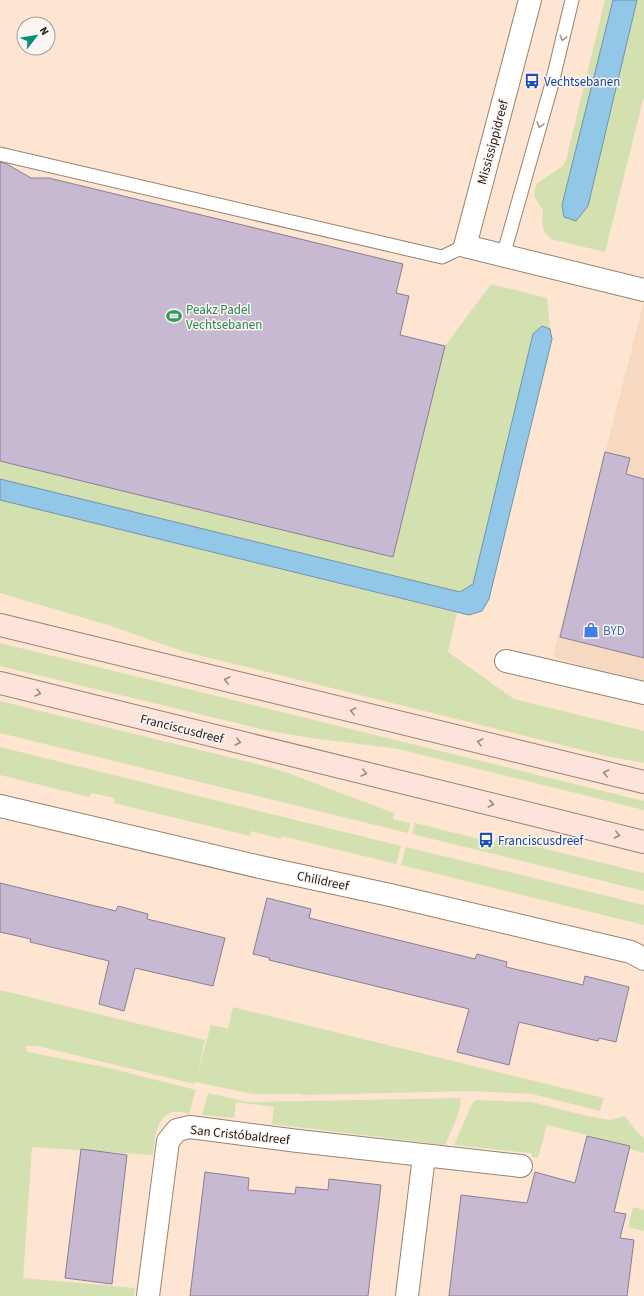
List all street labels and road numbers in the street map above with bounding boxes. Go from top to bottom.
street label: Mississippidreef [473,97,513,186]
street label: Franciscusdreef [138,710,226,748]
street label: Chilidreef [295,867,351,895]
street label: San Cristóbaldreef [189,1121,292,1149]

